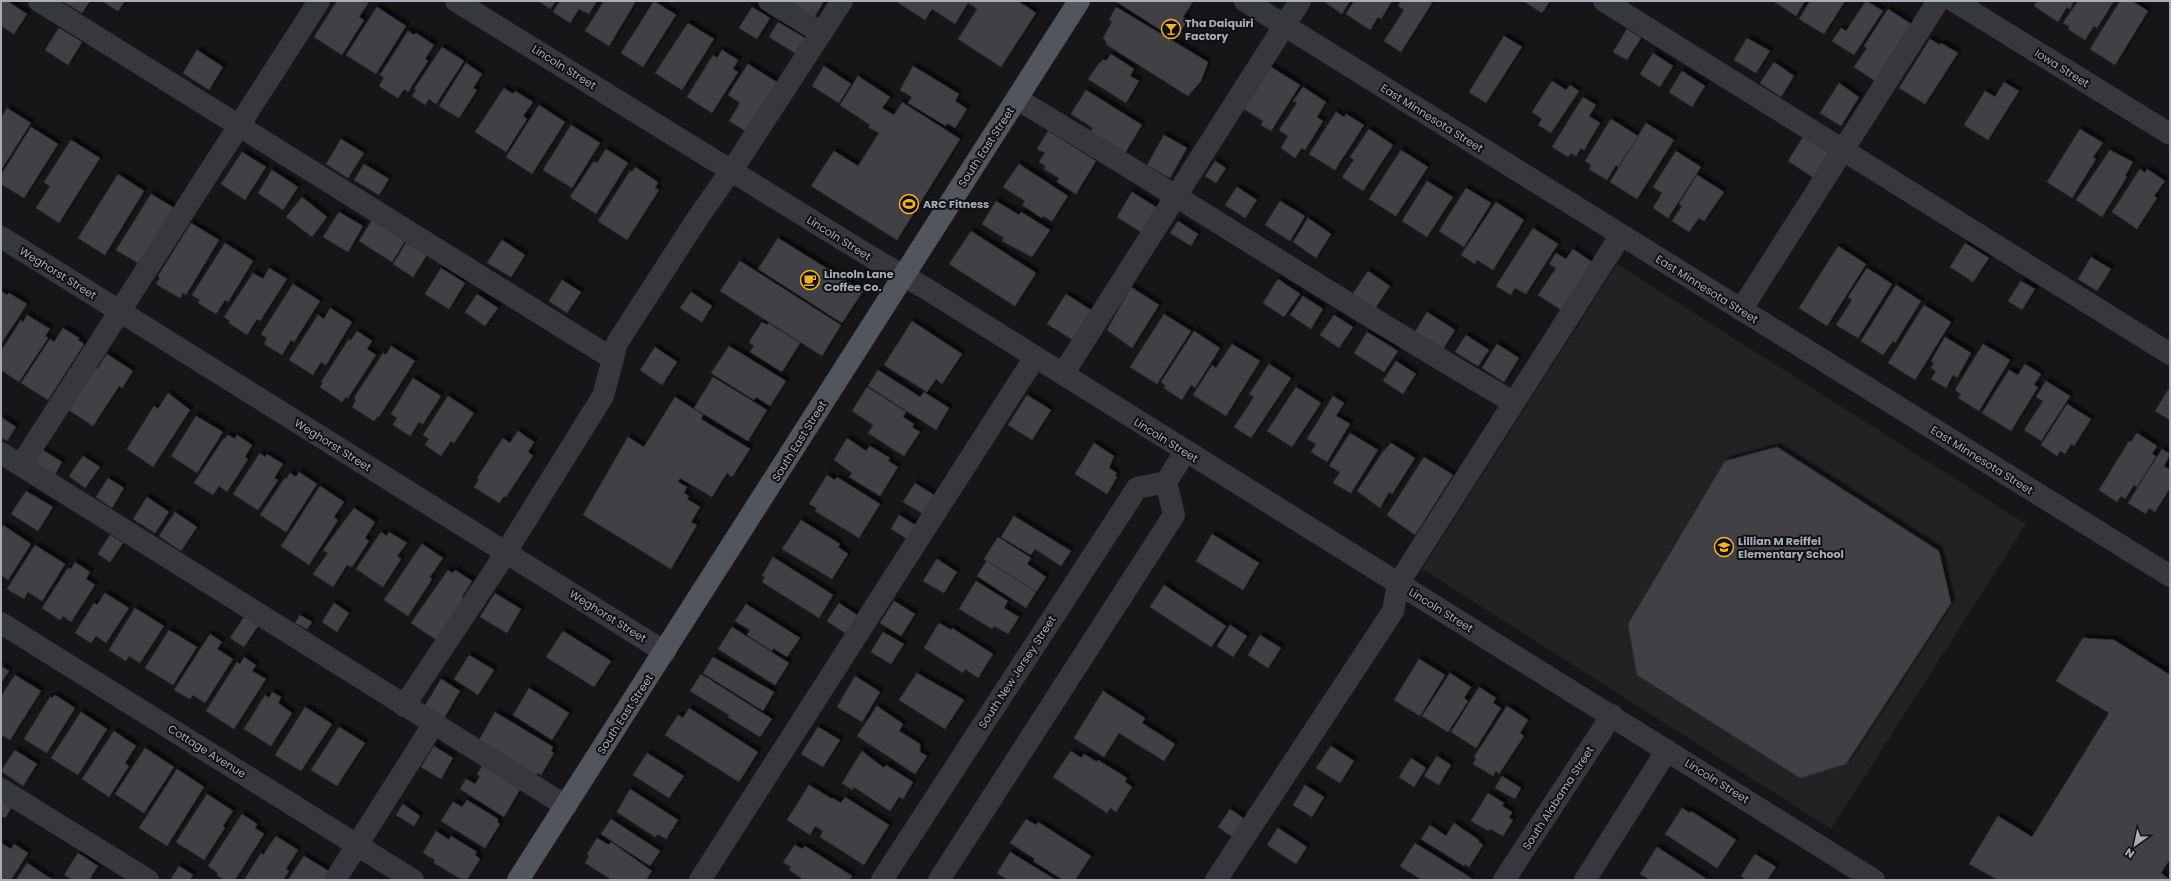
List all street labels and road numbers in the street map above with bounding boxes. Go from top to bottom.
street label: Lincoln Street [529,41,599,93]
street label: Iowa Street [2032,45,2092,91]
street label: East Minnesota Street [1378,80,1486,156]
street label: South East Street [954,104,1018,190]
street label: Lincoln Street [804,212,874,264]
street label: Weghorst Street [16,243,100,303]
street label: East Minnesota Street [1653,251,1761,327]
street label: South East Street [768,398,830,484]
street label: Lincoln Street [1131,414,1201,466]
street label: Weghorst Street [291,415,375,475]
street label: East Minnesota Street [1928,422,2036,498]
street label: Lincoln Street [1406,584,1476,636]
street label: Weghorst Street [566,586,650,646]
street label: South New Jersey Street [974,612,1060,732]
street label: South East Street [593,671,657,757]
street label: Cottage Avenue [165,721,249,782]
street label: South Alabama Street [1518,743,1598,853]
street label: Lincoln Street [1682,755,1752,807]

